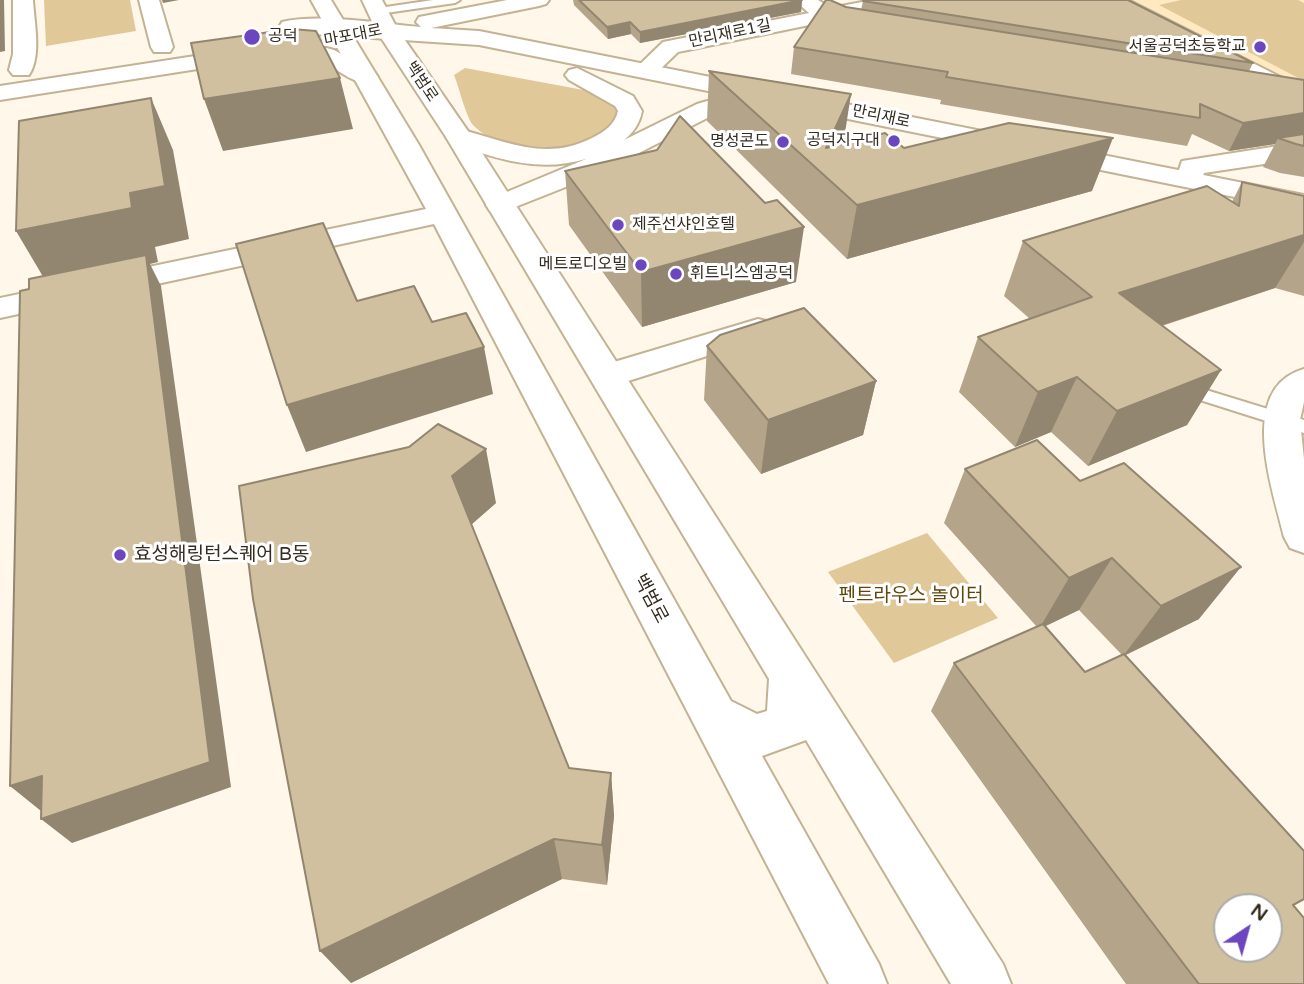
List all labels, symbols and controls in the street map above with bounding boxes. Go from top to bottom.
street label: 만리재로1길 [687,16,773,52]
street label: 마포대로 [322,21,384,51]
marker: 공덕 [242,27,262,47]
place label: 공덕 [268,27,297,47]
place label: 서울공덕초등학교 [1128,37,1246,57]
marker: 서울공덕초등학교 [1252,39,1268,55]
street label: 백범로 [401,58,441,106]
street label: 만리재로 [850,101,912,133]
place label: 공덕지구대 [806,131,880,151]
place label: 명성콘도 [710,132,769,152]
marker: 공덕지구대 [886,133,902,149]
marker: 명성콘도 [775,134,791,150]
place label: 제주선샤인호텔 [632,215,735,235]
marker: 제주선샤인호텔 [610,217,626,233]
place label: 메트로디오빌 [539,255,627,275]
marker: 메트로디오빌 [633,257,649,273]
place label: 휘트니스엠공덕 [690,264,793,284]
marker: 휘트니스엠공덕 [668,266,684,282]
place label: 효성해링턴스퀘어 B동 [134,544,309,566]
marker: 효성해링턴스퀘어 B동 [112,547,128,563]
street label: 백범로 [628,570,672,628]
park label: 펜트라우스 놀이터 [839,585,983,607]
north arrow [1213,893,1283,963]
text: N [1247,899,1272,926]

